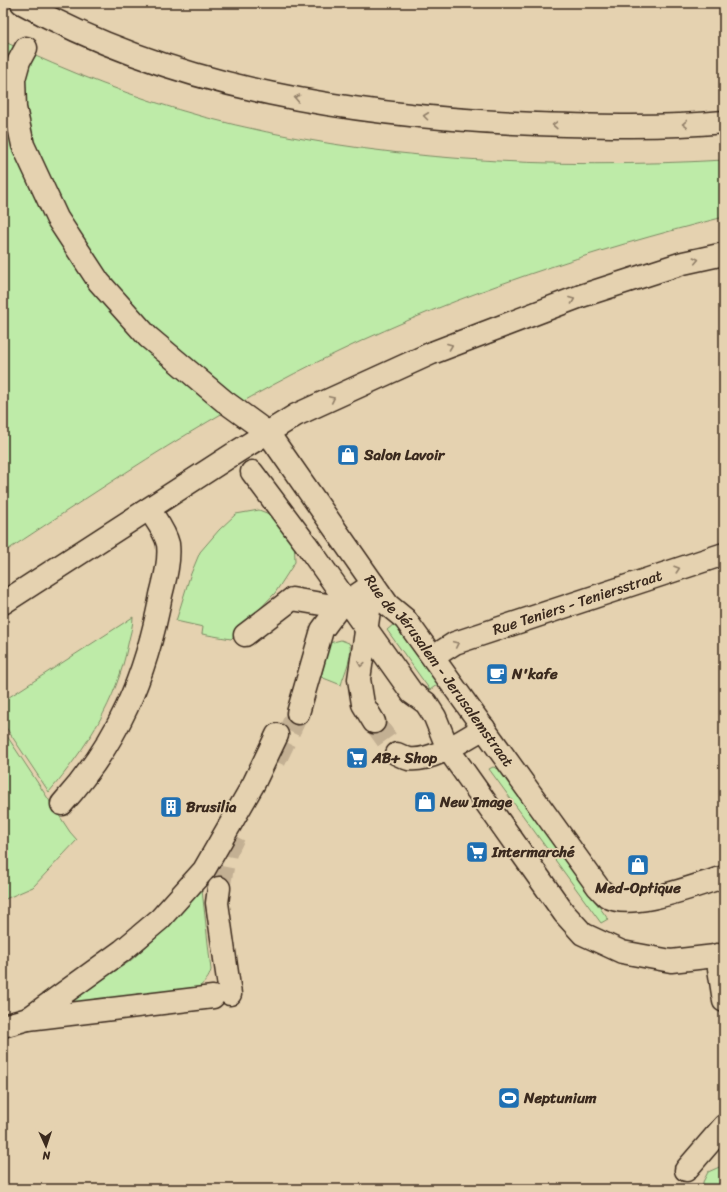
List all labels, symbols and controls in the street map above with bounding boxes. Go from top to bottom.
one-way arrow [294,94,300,102]
one-way arrow [422,112,429,121]
one-way arrow [552,120,558,129]
one-way arrow [682,120,688,128]
one-way arrow [692,257,699,265]
one-way arrow [568,296,575,304]
one-way arrow [447,343,454,351]
one-way arrow [327,396,335,404]
shop icon: Salon Lavoir [335,442,361,468]
place label: Salon Lavoir [363,442,446,468]
street label: Rue Teniers - Teniersstraat [489,562,666,643]
one-way arrow [673,566,680,574]
street label: Rue de Jérusalem - Jerusalemstraat [357,569,521,773]
one-way arrow [452,640,459,648]
one-way arrow [357,661,366,667]
cafe icon: N'kafe [484,661,510,687]
place label: N'kafe [511,661,558,687]
supermarket icon: AB+ Shop [344,745,370,771]
place label: AB+ Shop [371,745,437,771]
shop icon: New Image [412,789,438,815]
place label: New Image [439,789,513,815]
building icon: Brusilia [158,794,184,820]
place label: Brusilia [186,794,237,820]
supermarket icon: Intermarché [464,839,490,865]
place label: Intermarché [491,839,575,865]
shop icon: Med-Optique [625,852,651,878]
place label: Med-Optique [594,875,681,901]
sports icon: Neptunium [496,1085,522,1111]
place label: Neptunium [523,1085,597,1111]
north arrow [26,1126,66,1166]
text: N [42,1146,52,1165]

